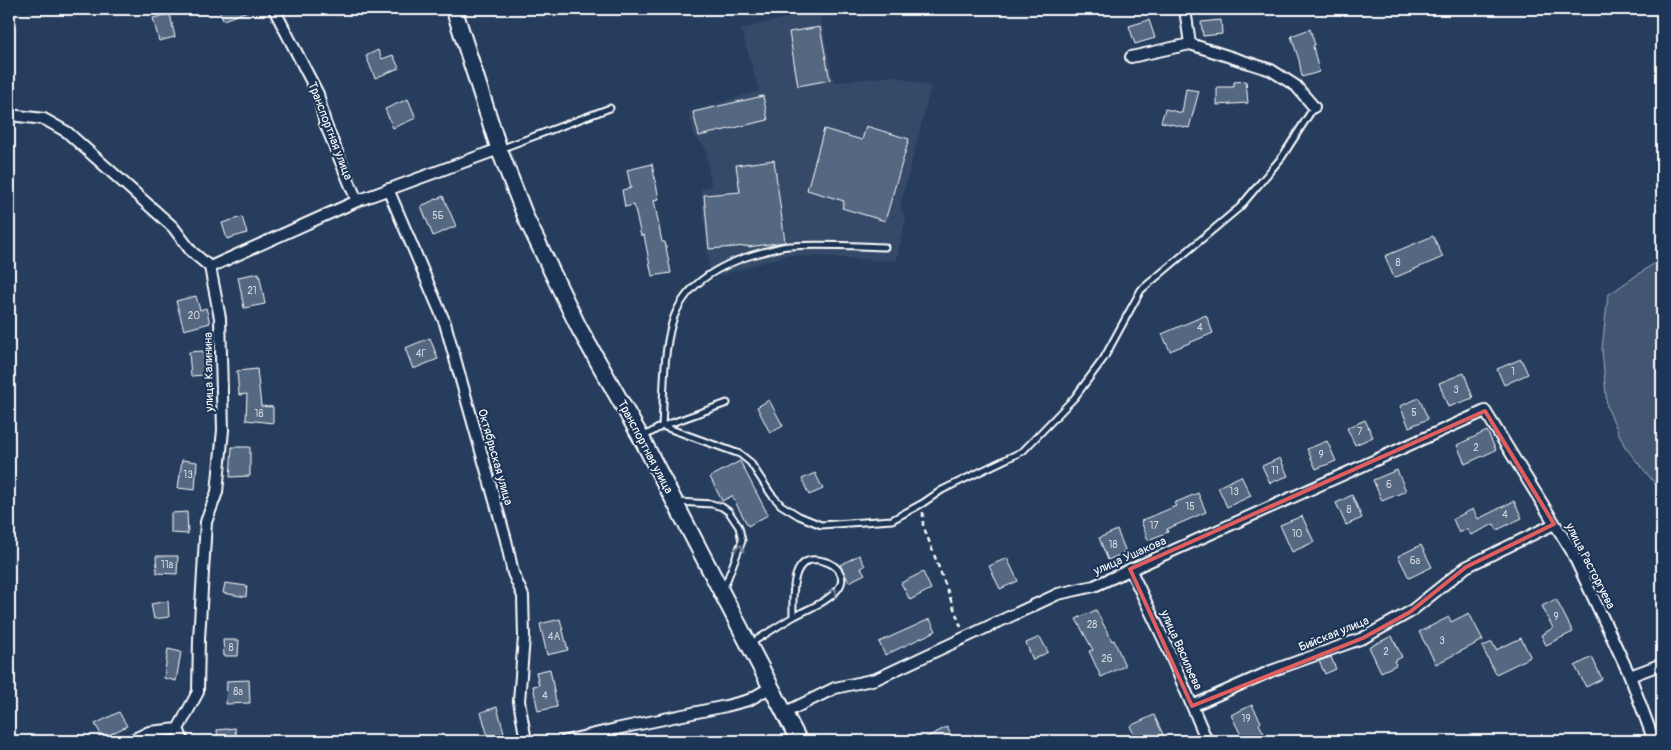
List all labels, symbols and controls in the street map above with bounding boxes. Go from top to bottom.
street label: Транспортная улица [304,80,356,183]
house number: 5Б [432,210,444,222]
house number: 8 [1395,257,1401,269]
house number: 21 [247,285,257,297]
house number: 20 [188,310,200,322]
house number: 4 [1197,322,1203,334]
street label: улица Калинина [201,332,217,413]
house number: 4Г [416,348,427,360]
house number: 1 [1511,366,1515,378]
house number: 3 [1453,384,1459,396]
street label: Транспортная улица [614,398,676,497]
street label: Октябрьская улица [474,407,516,507]
house number: 5 [1411,407,1417,419]
house number: 18 [255,408,263,420]
house number: 7 [1357,426,1363,438]
house number: 2 [1473,442,1479,454]
house number: 9 [1318,449,1324,461]
house number: 11 [1271,465,1279,477]
house number: 13 [183,469,193,481]
house number: 6 [1386,479,1392,491]
house number: 13 [1229,486,1239,498]
house number: 15 [1185,501,1195,513]
house number: 8 [1346,504,1352,516]
house number: 4 [1502,509,1508,521]
house number: 17 [1149,520,1159,532]
street label: улица Расторгуева [1561,520,1618,612]
house number: 10 [1292,528,1303,540]
street label: улица Ушакова [1090,533,1169,579]
house number: 18 [1109,539,1117,551]
one-way arrow [734,545,744,553]
house number: 6а [1410,555,1421,567]
house number: 11а [161,559,174,571]
one-way arrow [828,589,837,598]
street label: улица Васильева [1156,607,1205,692]
house number: 9 [1553,611,1559,623]
street label: Бийская улица [1297,613,1372,655]
house number: 28 [1087,619,1097,631]
house number: 4А [548,631,561,643]
house number: 3 [1439,635,1445,647]
house number: 8 [228,642,234,654]
house number: 2 [1383,646,1389,658]
house number: 26 [1101,653,1113,665]
house number: 8а [233,686,243,698]
house number: 4 [542,690,548,702]
house number: 19 [1241,713,1251,725]

